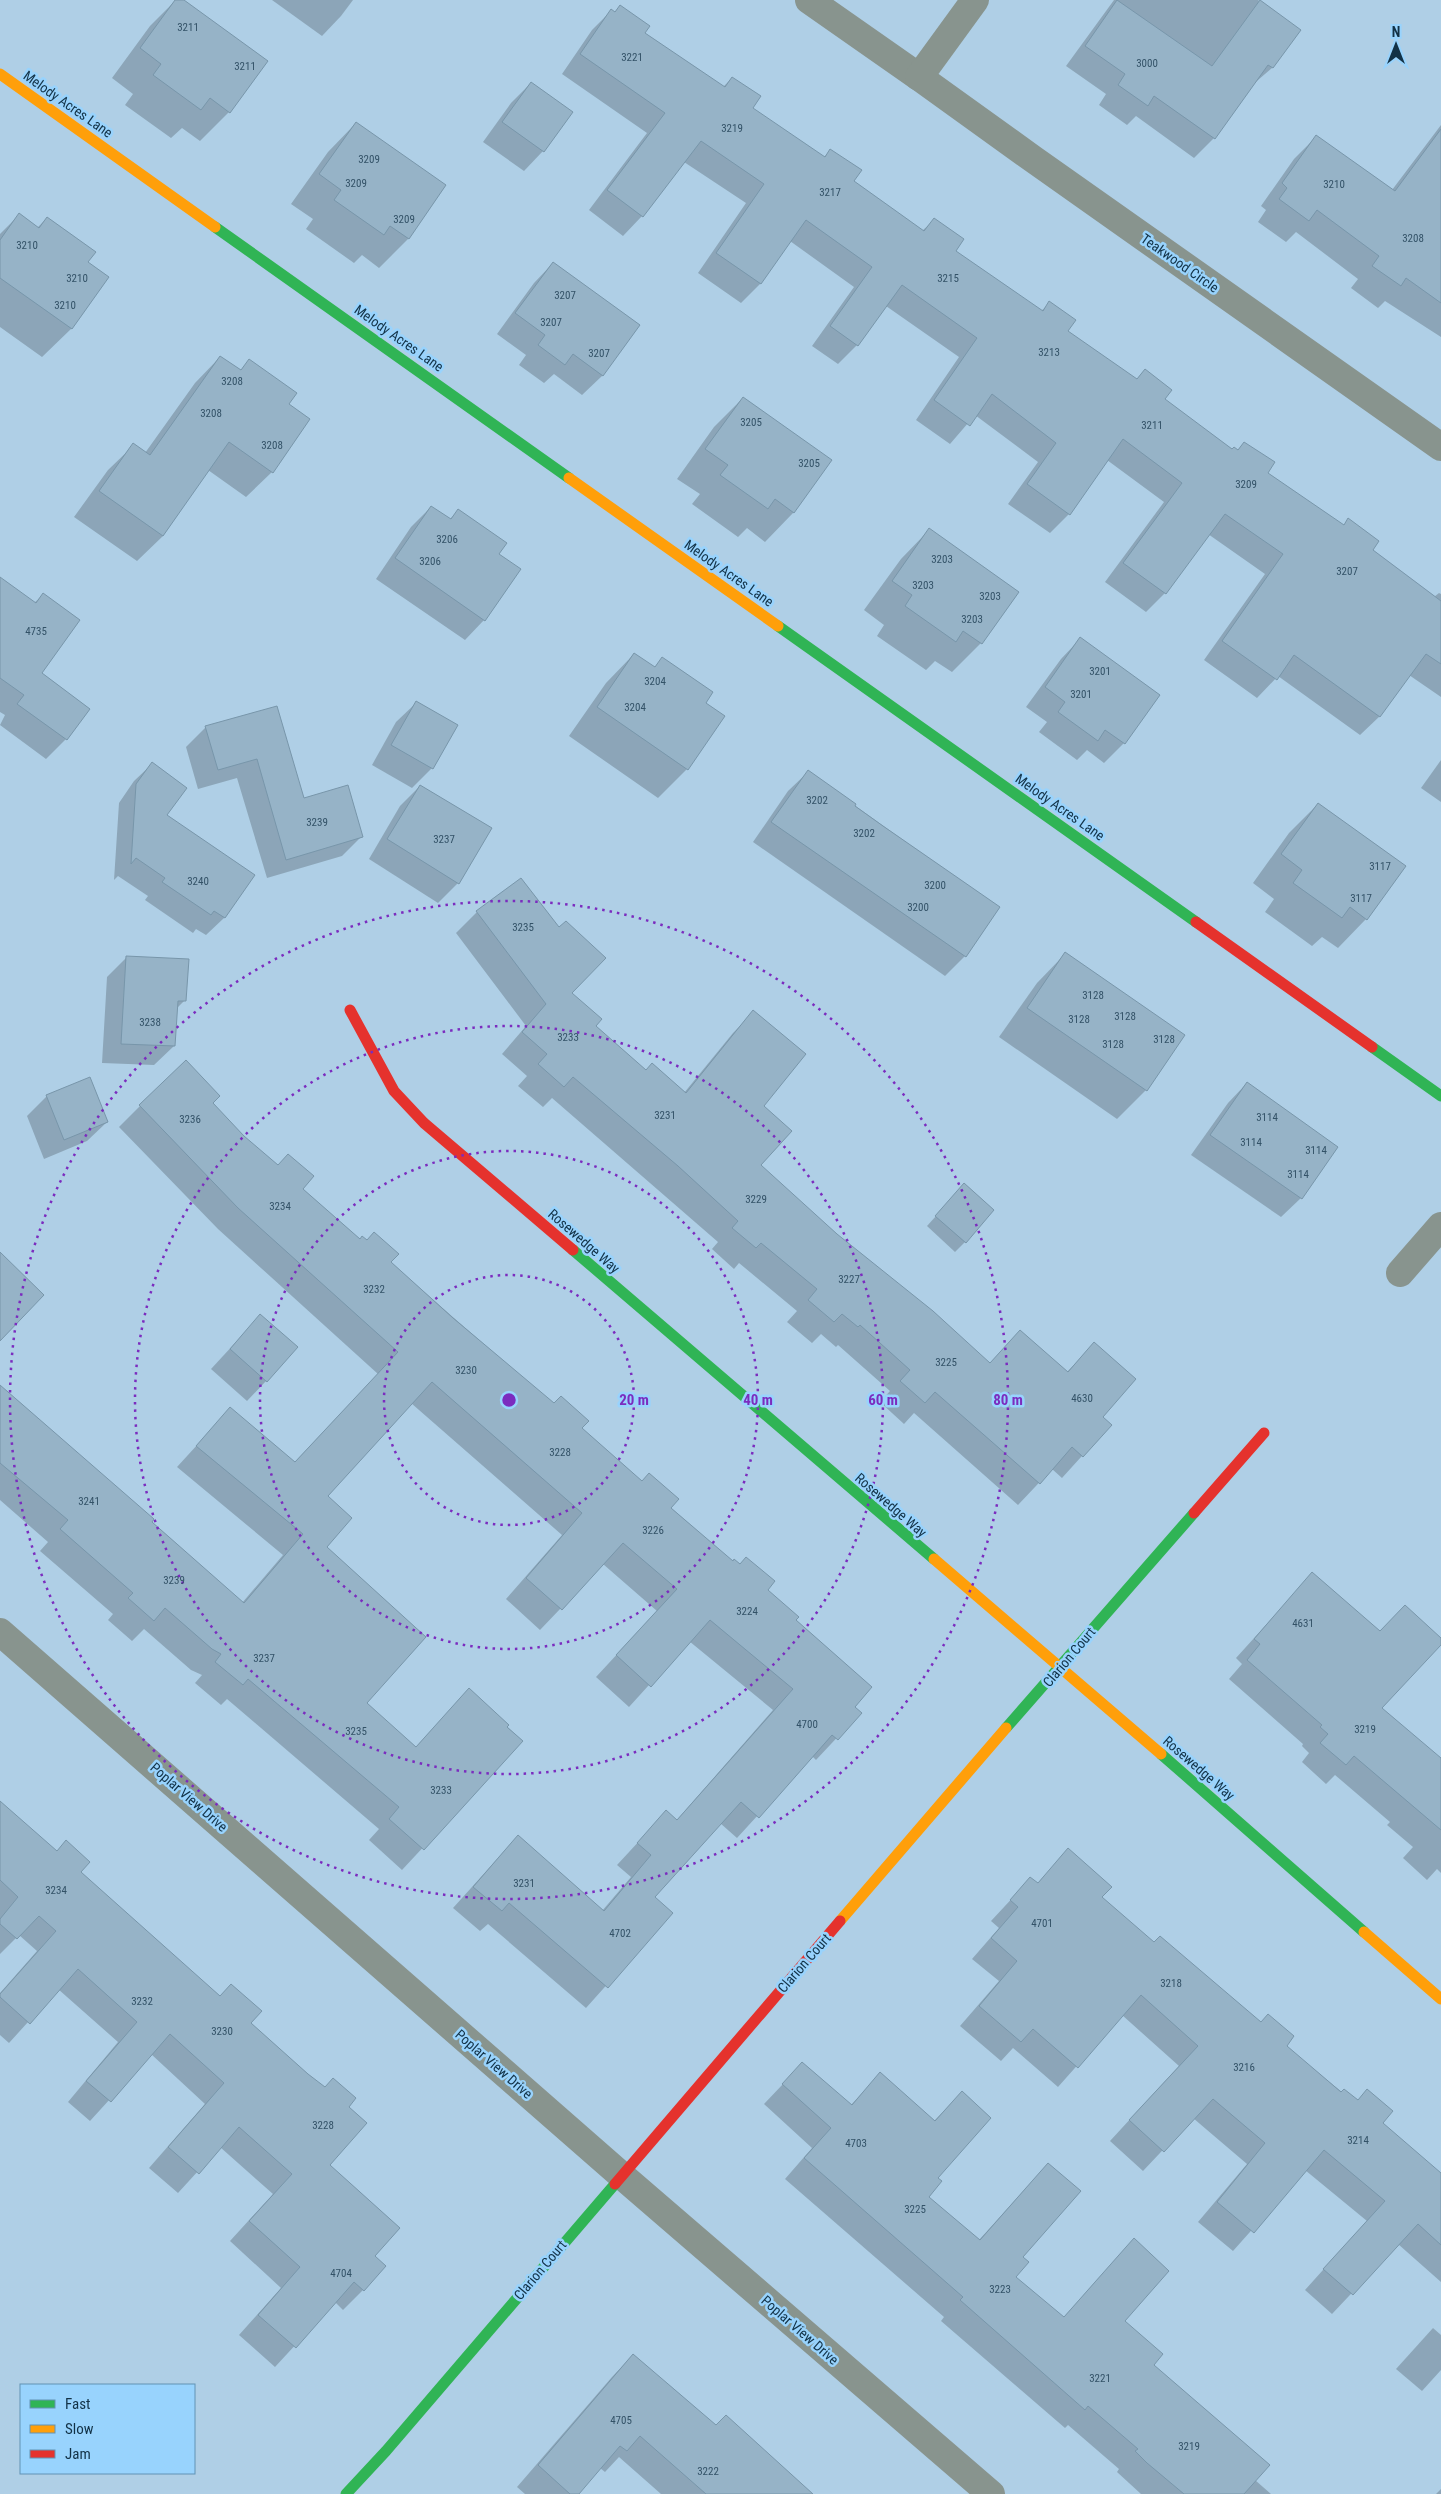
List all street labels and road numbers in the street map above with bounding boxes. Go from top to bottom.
street label: Melody Acres Lane [20,67,116,141]
street label: Teakwood Circle [1138,230,1222,296]
street label: Melody Acres Lane [351,301,447,375]
street label: Melody Acres Lane [681,536,777,610]
street label: Melody Acres Lane [1012,770,1108,844]
street label: Rosewedge Way [545,1206,623,1277]
street label: Rosewedge Way [852,1470,930,1541]
street label: Clarion Court [1039,1624,1099,1690]
street label: Rosewedge Way [1160,1733,1238,1804]
street label: Poplar View Drive [147,1759,231,1835]
street label: Clarion Court [774,1930,834,1996]
street label: Poplar View Drive [452,2026,536,2102]
street label: Clarion Court [510,2237,570,2303]
street label: Poplar View Drive [758,2292,842,2368]

